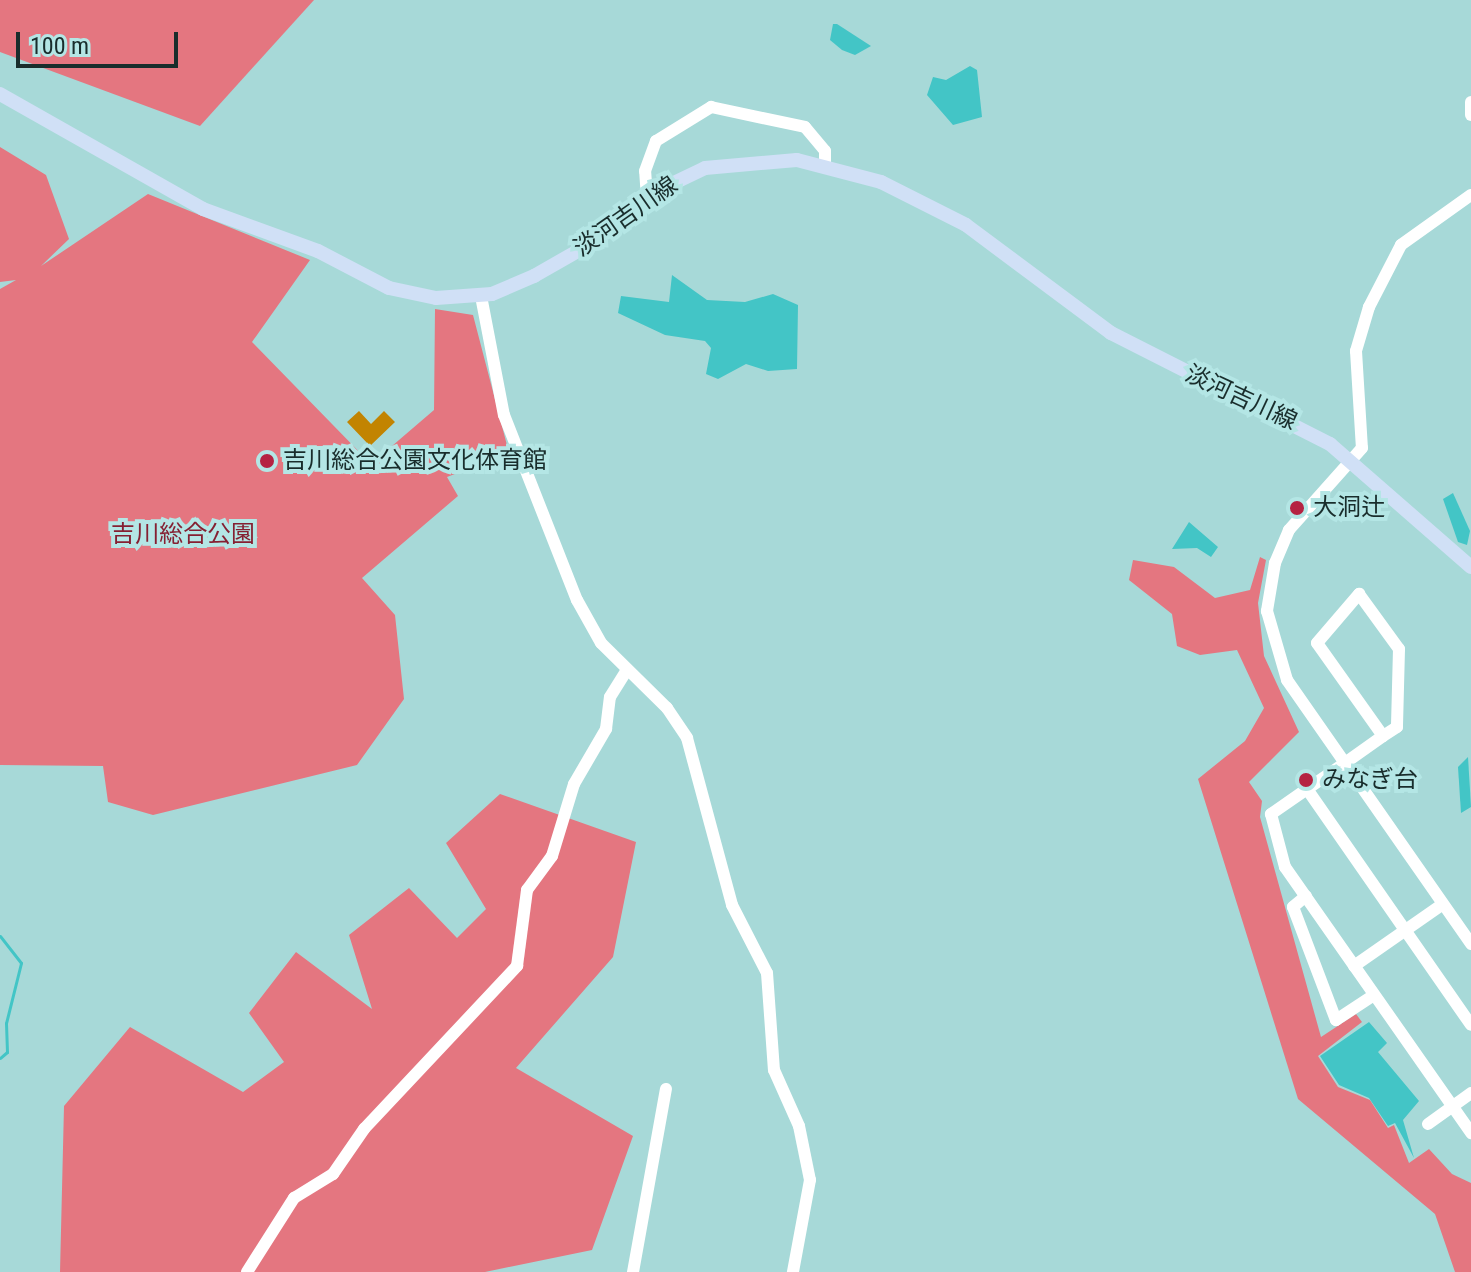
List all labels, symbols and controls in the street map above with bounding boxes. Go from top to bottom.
scale bar [20,16,182,66]
text: 100 m [30,32,89,60]
street label: 淡河吉川線 [569,171,683,263]
street label: 淡河吉川線 [1181,360,1301,436]
place label: 吉川総合公園文化体育館 [283,447,547,475]
marker: 吉川総合公園文化体育館 [258,452,276,470]
place label: 大洞辻 [1313,494,1385,522]
marker: 大洞辻 [1288,499,1306,517]
park label: 吉川総合公園 [111,521,255,549]
place label: みなぎ台 [1322,766,1418,794]
marker: みなぎ台 [1297,771,1315,789]

